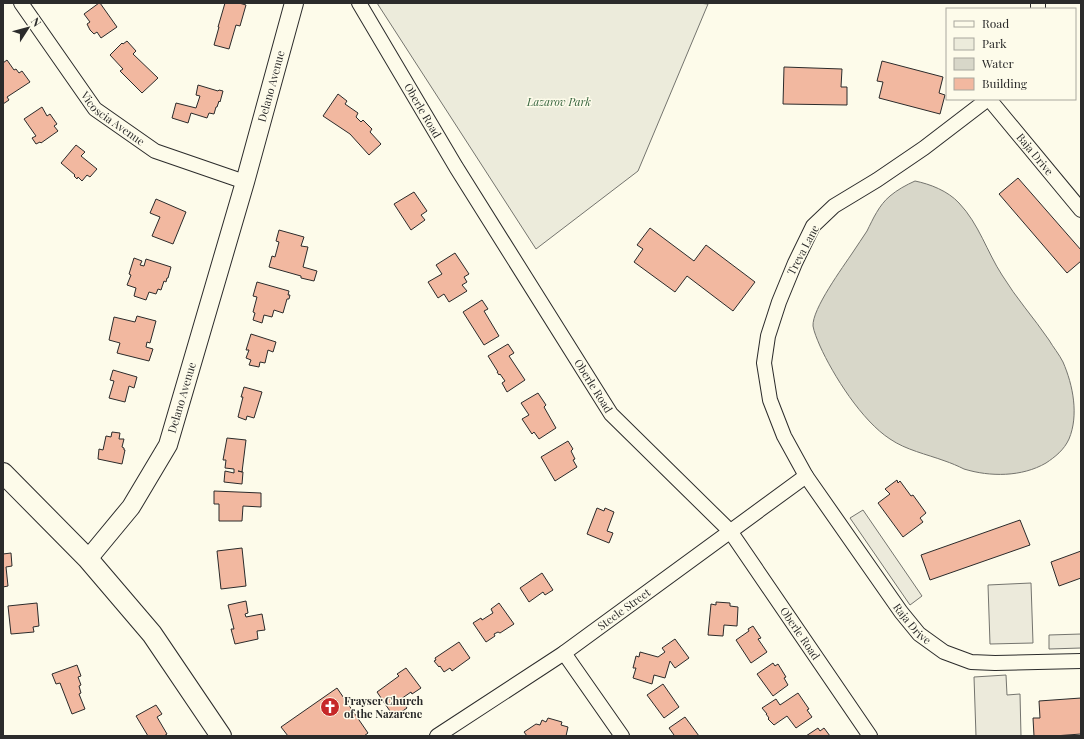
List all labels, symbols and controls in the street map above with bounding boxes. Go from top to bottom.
north arrow [8,8,48,48]
legend [946,8,1076,100]
text: N [28,14,45,29]
text: Road [982,15,1009,31]
text: Park [982,35,1007,51]
street label: Delano Avenue [254,48,288,124]
text: Water [981,55,1015,71]
text: Building [982,75,1028,91]
street label: Oberle Road [401,80,445,141]
street label: Vicoscia Avenue [77,87,148,149]
park label: Lazarov Park [526,94,591,109]
street label: Baja Drive [1013,130,1057,179]
street label: Treva Lane [783,222,822,277]
street label: Oberle Road [571,356,617,416]
street label: Delano Avenue [164,360,199,435]
street label: Steele Street [594,584,653,633]
street label: Raja Drive [890,600,935,648]
street label: Oberle Road [777,604,824,663]
place label: Frayser Church of the Nazarene [344,693,423,721]
church icon: Frayser Church of the Nazarene [319,696,341,718]

